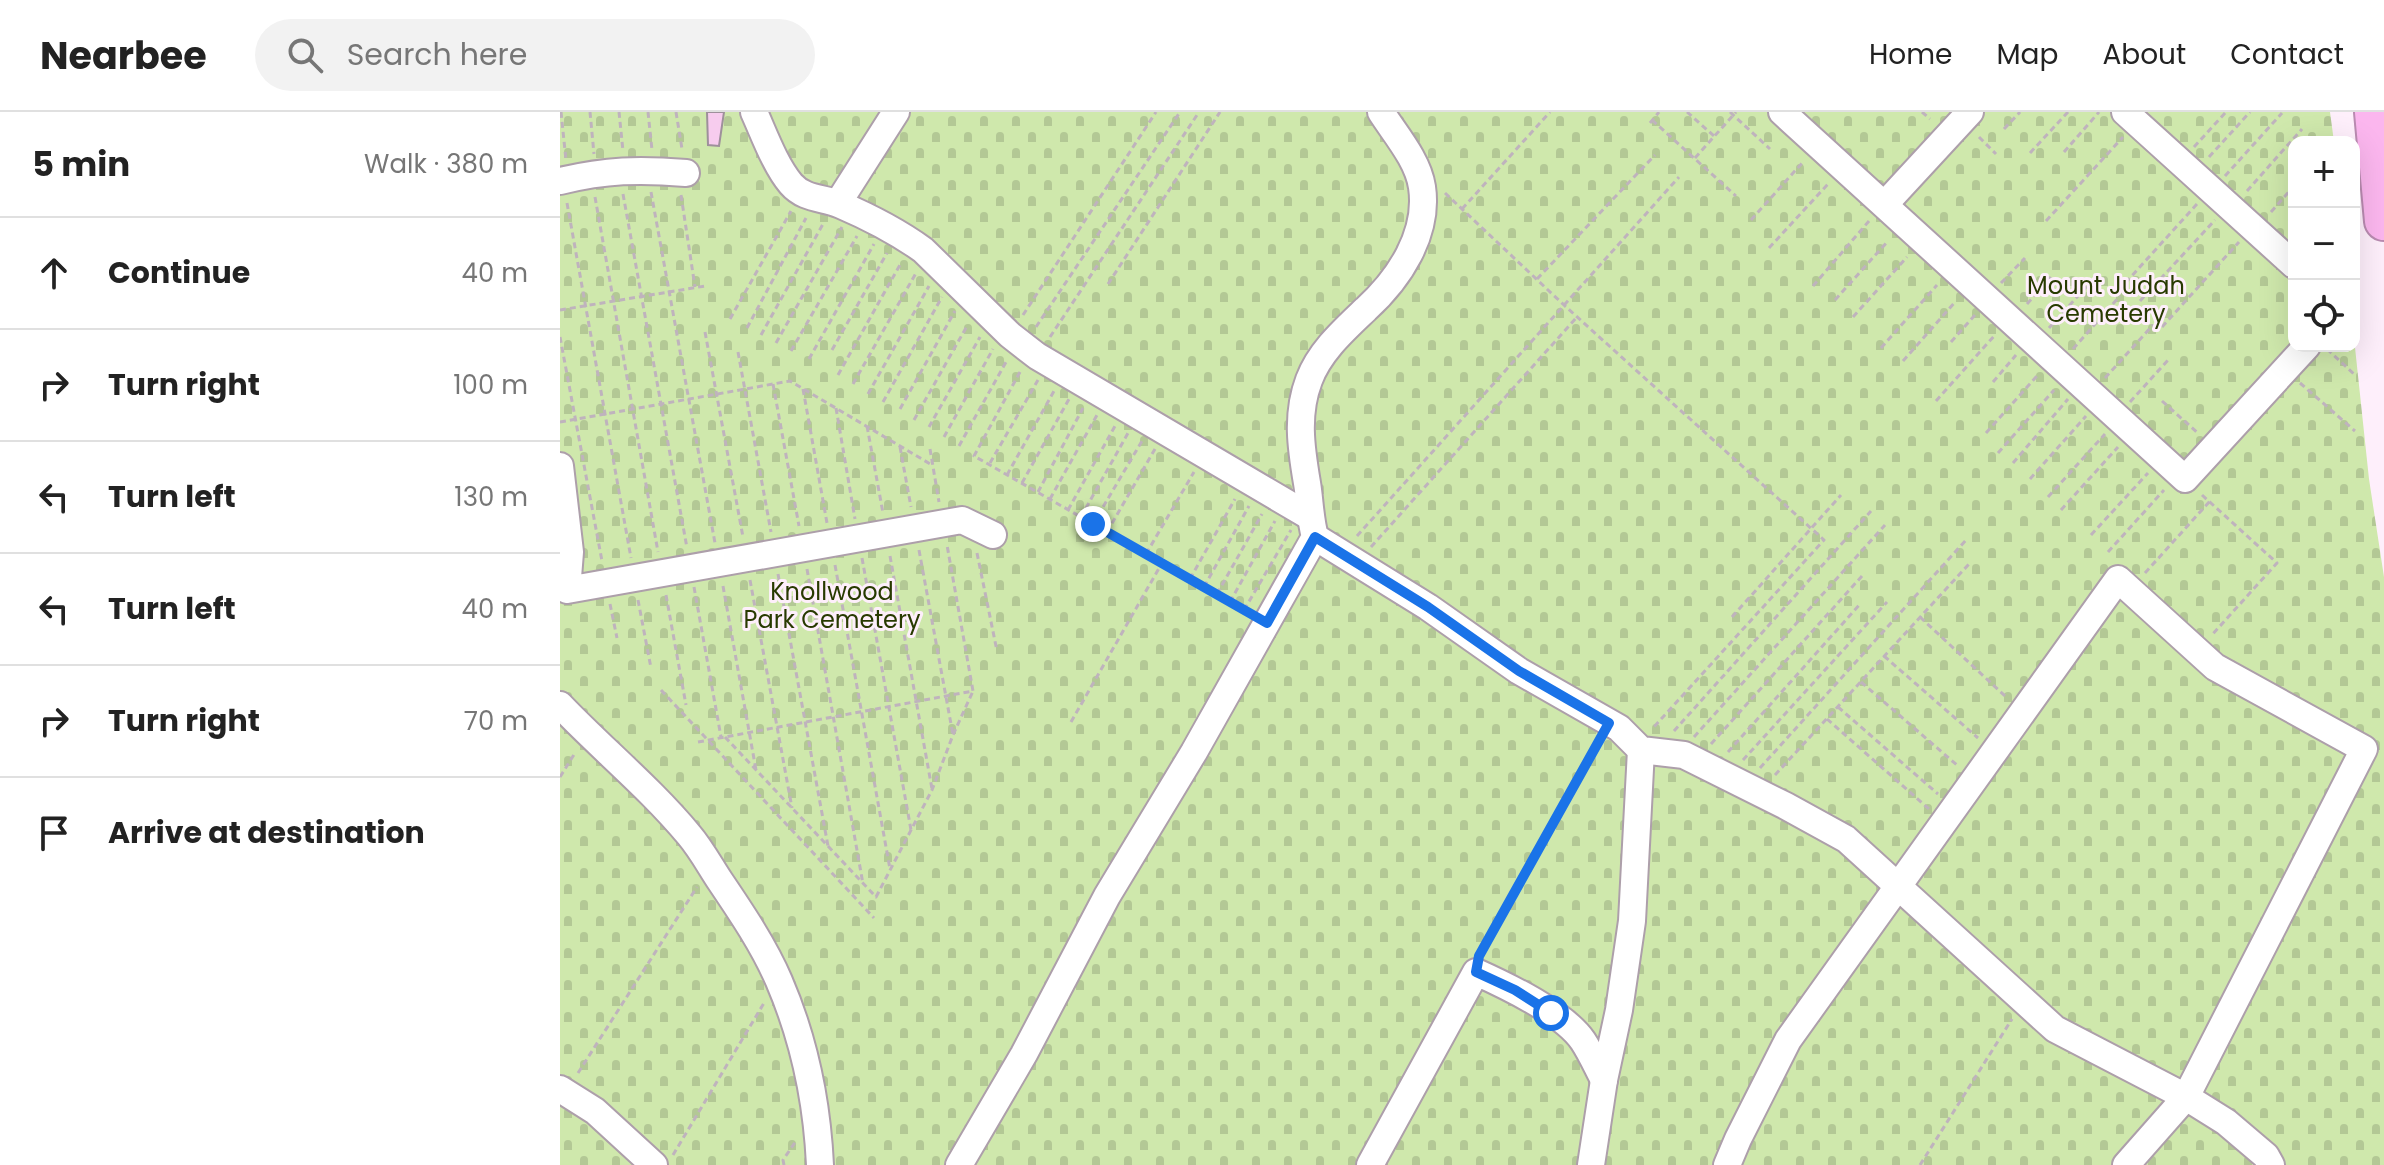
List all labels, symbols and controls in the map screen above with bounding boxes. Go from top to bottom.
search box [255,19,815,91]
text: Nearbee [40,29,207,82]
icon: search [283,33,327,77]
text: Search here [347,33,527,76]
text: Home [1869,35,1952,74]
text: Map [1996,35,2058,74]
text: About [2102,35,2186,74]
text: Contact [2230,35,2344,74]
map controls [2288,136,2360,352]
button: + [2288,136,2360,208]
text: 5 min [32,140,130,188]
text: Walk · 380 m [364,146,528,182]
button: − [2288,208,2360,280]
icon: ahead [32,251,76,295]
text: Continue [108,251,250,294]
text: 40 m [462,255,528,291]
park label: Mount Judah Cemetery [2027,269,2185,330]
button: locate [2288,280,2360,352]
icon: right [32,363,76,407]
text: Turn right [108,363,260,406]
text: 100 m [453,367,528,403]
icon: left [32,475,76,519]
text: Turn left [108,475,236,518]
text: 130 m [454,479,528,515]
route end [1075,506,1111,542]
park label: Knollwood Park Cemetery [744,575,921,636]
icon: left [32,587,76,631]
text: Turn left [108,587,236,630]
text: 40 m [462,591,528,627]
icon: right [32,699,76,743]
text: Turn right [108,699,260,742]
text: 70 m [464,703,528,739]
icon: arrive [32,811,76,855]
text: Arrive at destination [108,811,425,854]
route start [1533,995,1569,1031]

